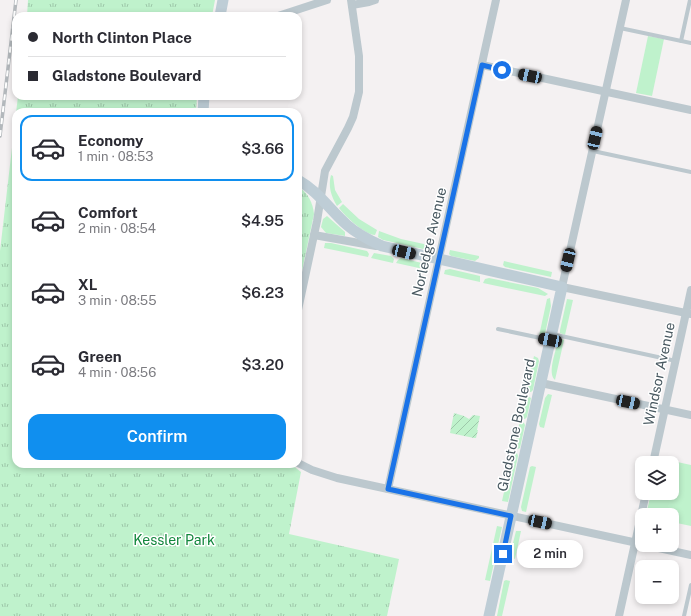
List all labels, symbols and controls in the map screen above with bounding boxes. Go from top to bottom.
text: North Clinton Place [52,29,192,46]
route start [493,61,511,79]
text: Gladstone Boulevard [52,67,201,84]
car [517,68,543,84]
car [586,125,604,151]
icon: car [30,130,66,166]
text: Economy [78,132,143,149]
text: $3.66 [241,140,284,157]
text: 1 min · 08:53 [78,149,153,164]
street label: Norledge Avenue [409,186,449,298]
icon: car [30,202,66,238]
text: Comfort [78,204,138,221]
text: $4.95 [241,212,284,229]
text: 2 min · 08:54 [78,221,156,236]
car [391,243,417,261]
car [559,247,577,273]
icon: car [30,274,66,310]
text: XL [78,276,97,293]
text: $6.23 [241,284,284,301]
text: 3 min · 08:55 [78,293,157,308]
street label: Windsor Avenue [640,321,678,427]
car [537,332,563,348]
icon: car [30,346,66,382]
text: Green [78,348,122,365]
text: $3.20 [241,356,284,373]
street label: Gladstone Boulevard [494,357,538,493]
text: 4 min · 08:56 [78,365,156,380]
car [615,394,641,410]
button: Confirm [28,414,286,460]
map controls [635,456,679,604]
button: layers [635,456,679,500]
button: + [635,508,679,552]
car [527,514,553,530]
park label: Kessler Park [133,532,215,548]
callout: 2 min [517,540,583,568]
route end [494,545,512,563]
text: 2 min [533,546,567,561]
button: − [635,560,679,604]

